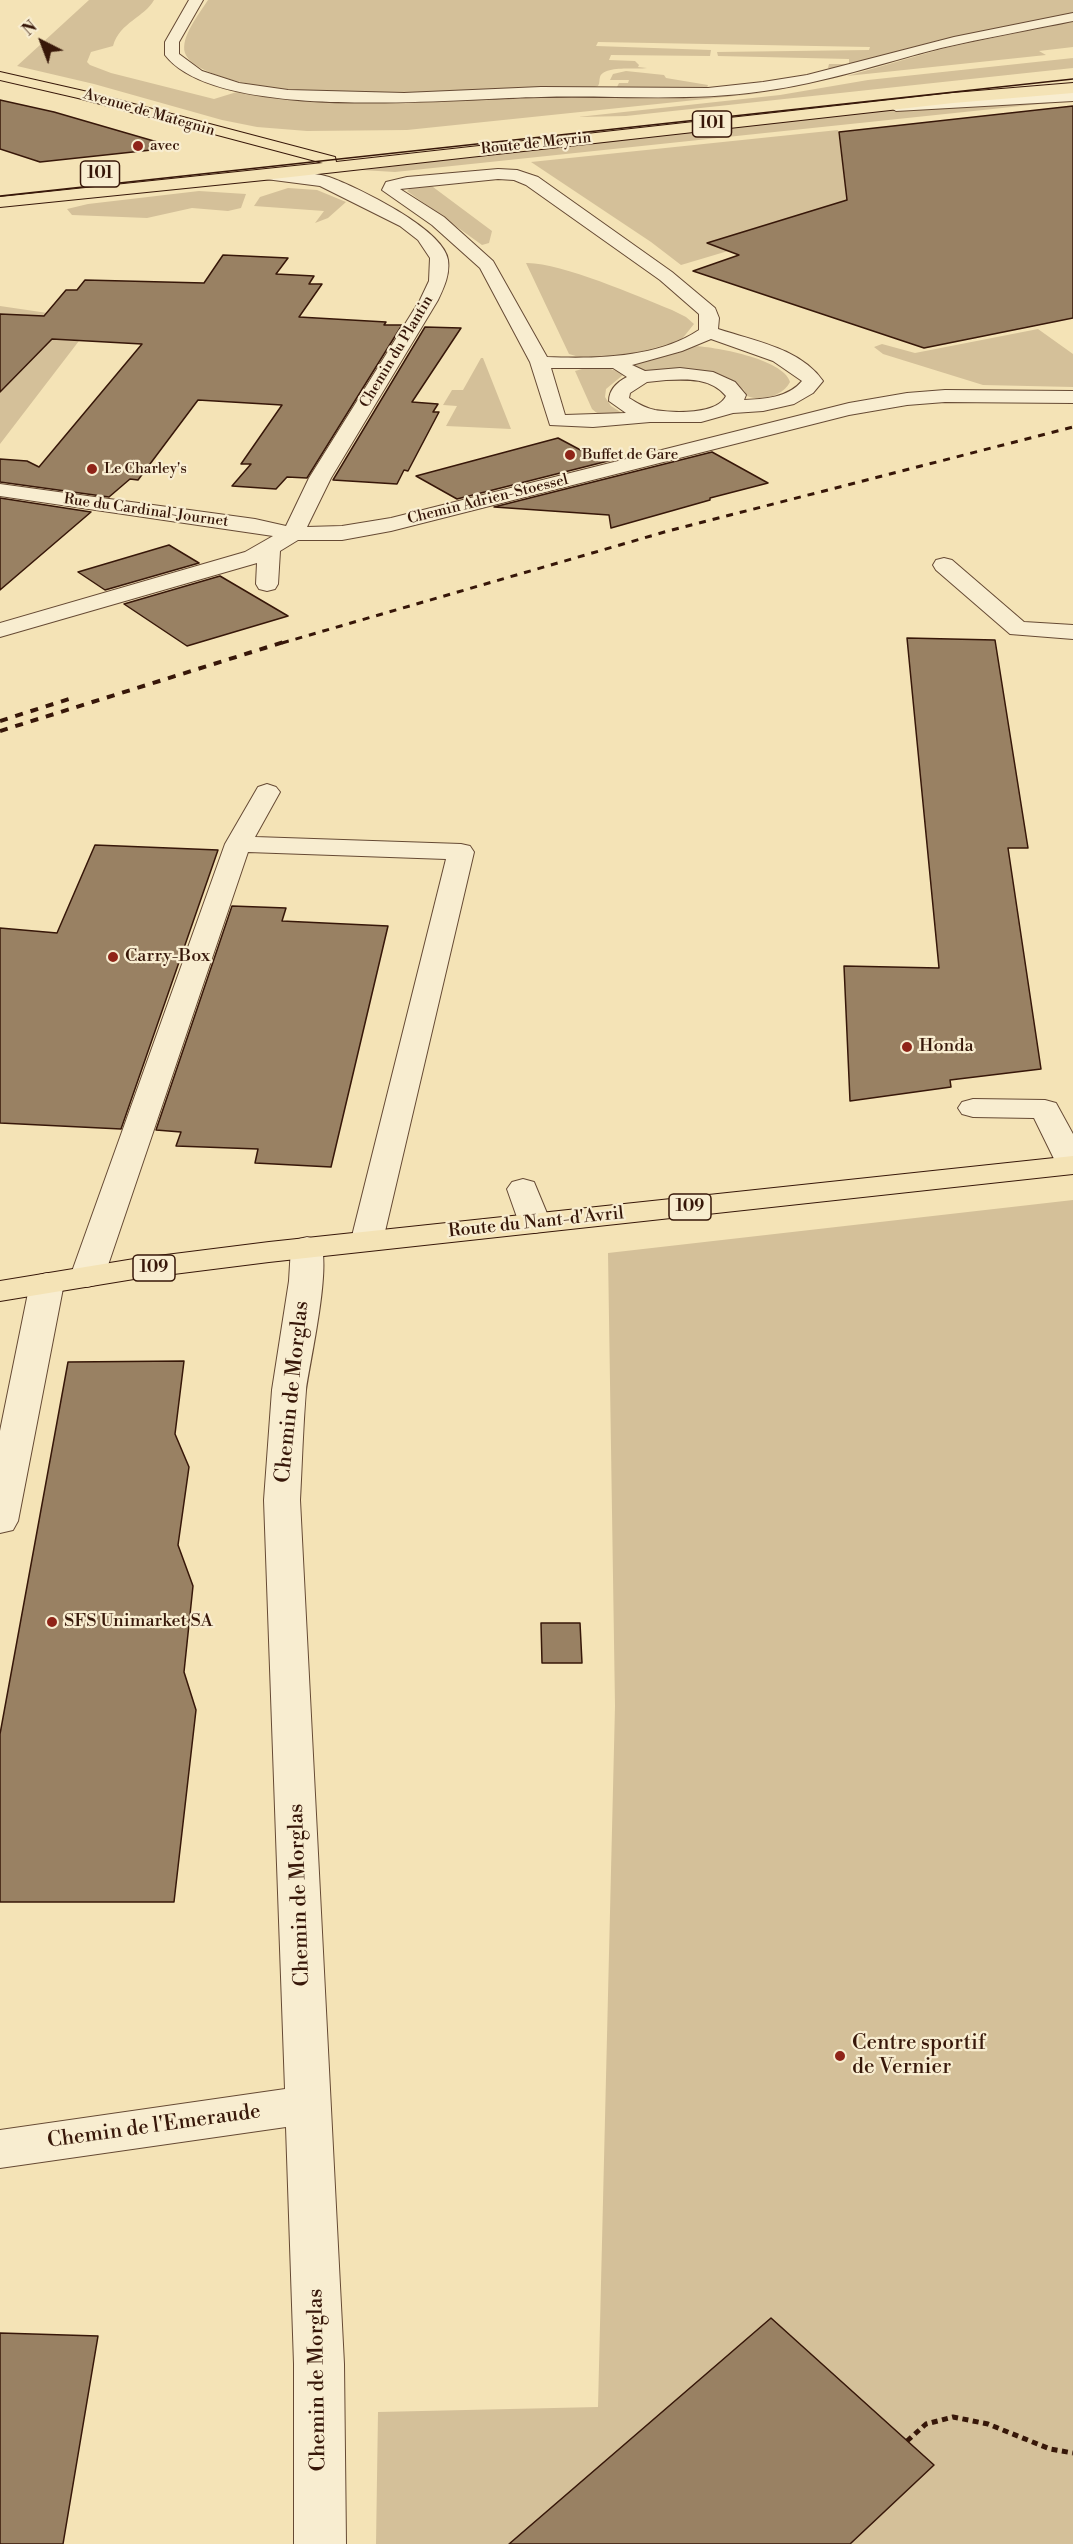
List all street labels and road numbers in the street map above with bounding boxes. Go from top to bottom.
street label: Avenue de Mategnin [81,86,217,140]
road number: 101 [692,111,732,137]
street label: Route de Meyrin [480,129,592,159]
road number: 101 [80,161,120,187]
street label: Chemin du Plantin [356,293,438,411]
street label: Chemin Adrien-Stoessel [406,471,570,529]
street label: Rue du Cardinal-Journet [63,491,229,531]
road number: 109 [669,1194,711,1220]
street label: Route du Nant-d'Avril [447,1203,625,1243]
road number: 109 [133,1255,175,1281]
street label: Chemin de Morglas [271,1300,315,1484]
street label: Chemin de Morglas [284,1803,316,1987]
street label: Chemin de l'Emeraude [46,2100,262,2154]
street label: Chemin de Morglas [304,2288,332,2472]

